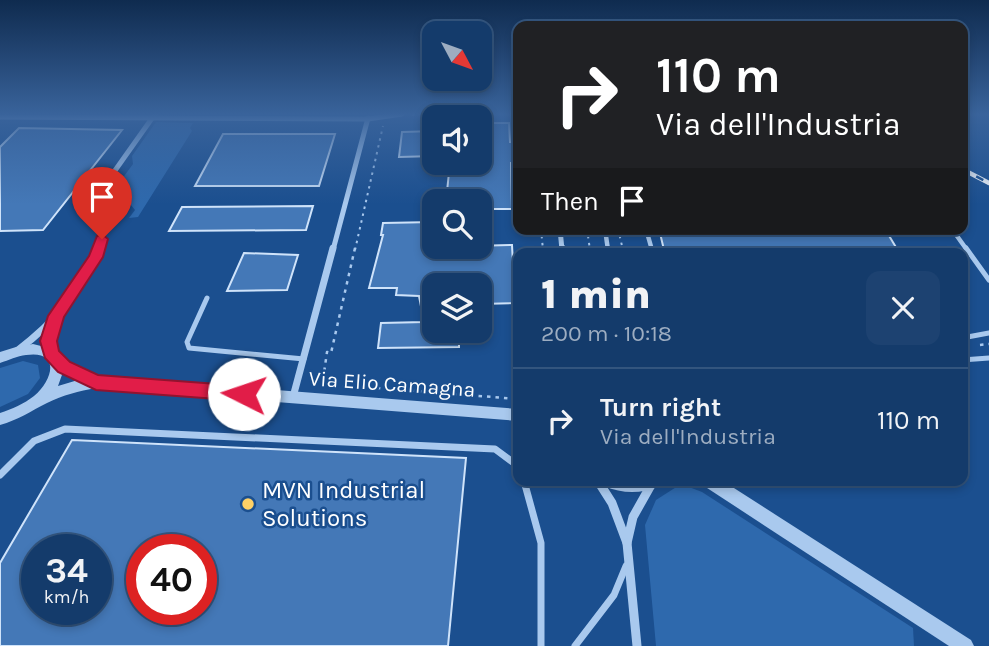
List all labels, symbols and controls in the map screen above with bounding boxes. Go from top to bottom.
north arrow [422,21,492,91]
map controls [422,21,492,343]
text: 110 m [656,47,781,104]
icon: right [541,49,632,140]
button: sound [422,105,492,175]
text: Via dell'Industria [656,106,901,143]
pin [72,167,132,239]
icon: arrive [83,178,121,216]
icon: arrive [613,182,651,220]
text: Then [541,186,599,217]
button: search [422,189,492,259]
text: 1 min [541,269,651,319]
button: close [866,271,940,345]
button: layers [422,273,492,343]
text: 200 m · 10:18 [541,320,672,347]
position arrow [207,357,281,431]
street label: Via Elio Camagna [308,366,476,402]
text: Turn right [600,392,721,423]
icon: right [541,402,579,440]
text: 110 m [877,405,940,436]
text: Via dell'Industria [600,423,776,450]
place label: MVN Industrial Solutions [262,476,425,532]
marker: MVN Industrial Solutions [240,496,256,512]
speed limit sign: 40 [126,534,217,625]
text: 34 [45,550,88,591]
text: km/h [44,586,89,608]

